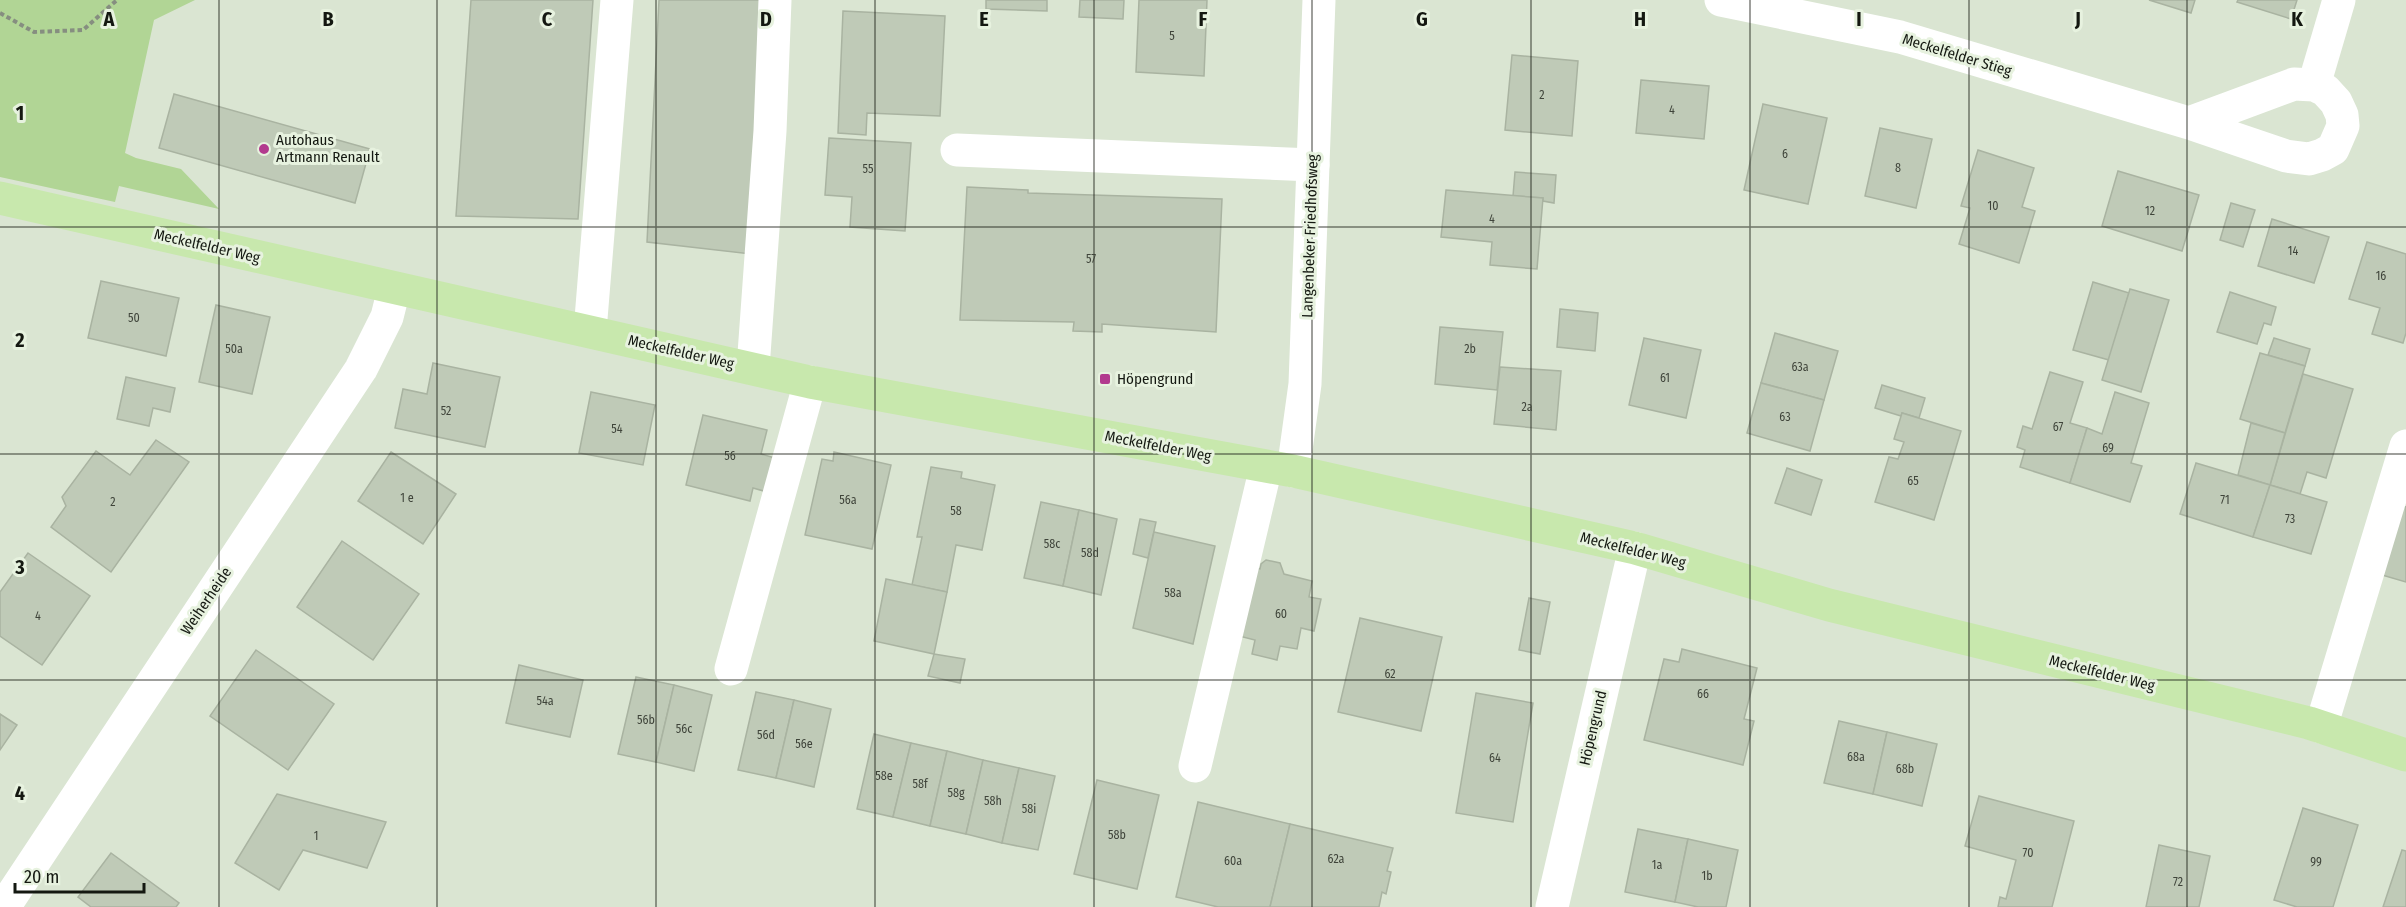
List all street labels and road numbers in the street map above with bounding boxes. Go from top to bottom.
street label: Meckelfelder Stieg [1900,30,2014,80]
street label: Langenbeker Friedhofsweg [1298,154,1322,318]
street label: Meckelfelder Weg [152,225,262,267]
street label: Meckelfelder Weg [626,331,736,373]
street label: Meckelfelder Weg [1103,427,1213,465]
street label: Meckelfelder Weg [1578,528,1688,572]
street label: Weiherheide [177,564,235,638]
street label: Meckelfelder Weg [2047,651,2157,695]
street label: Höpengrund [1576,689,1610,767]

